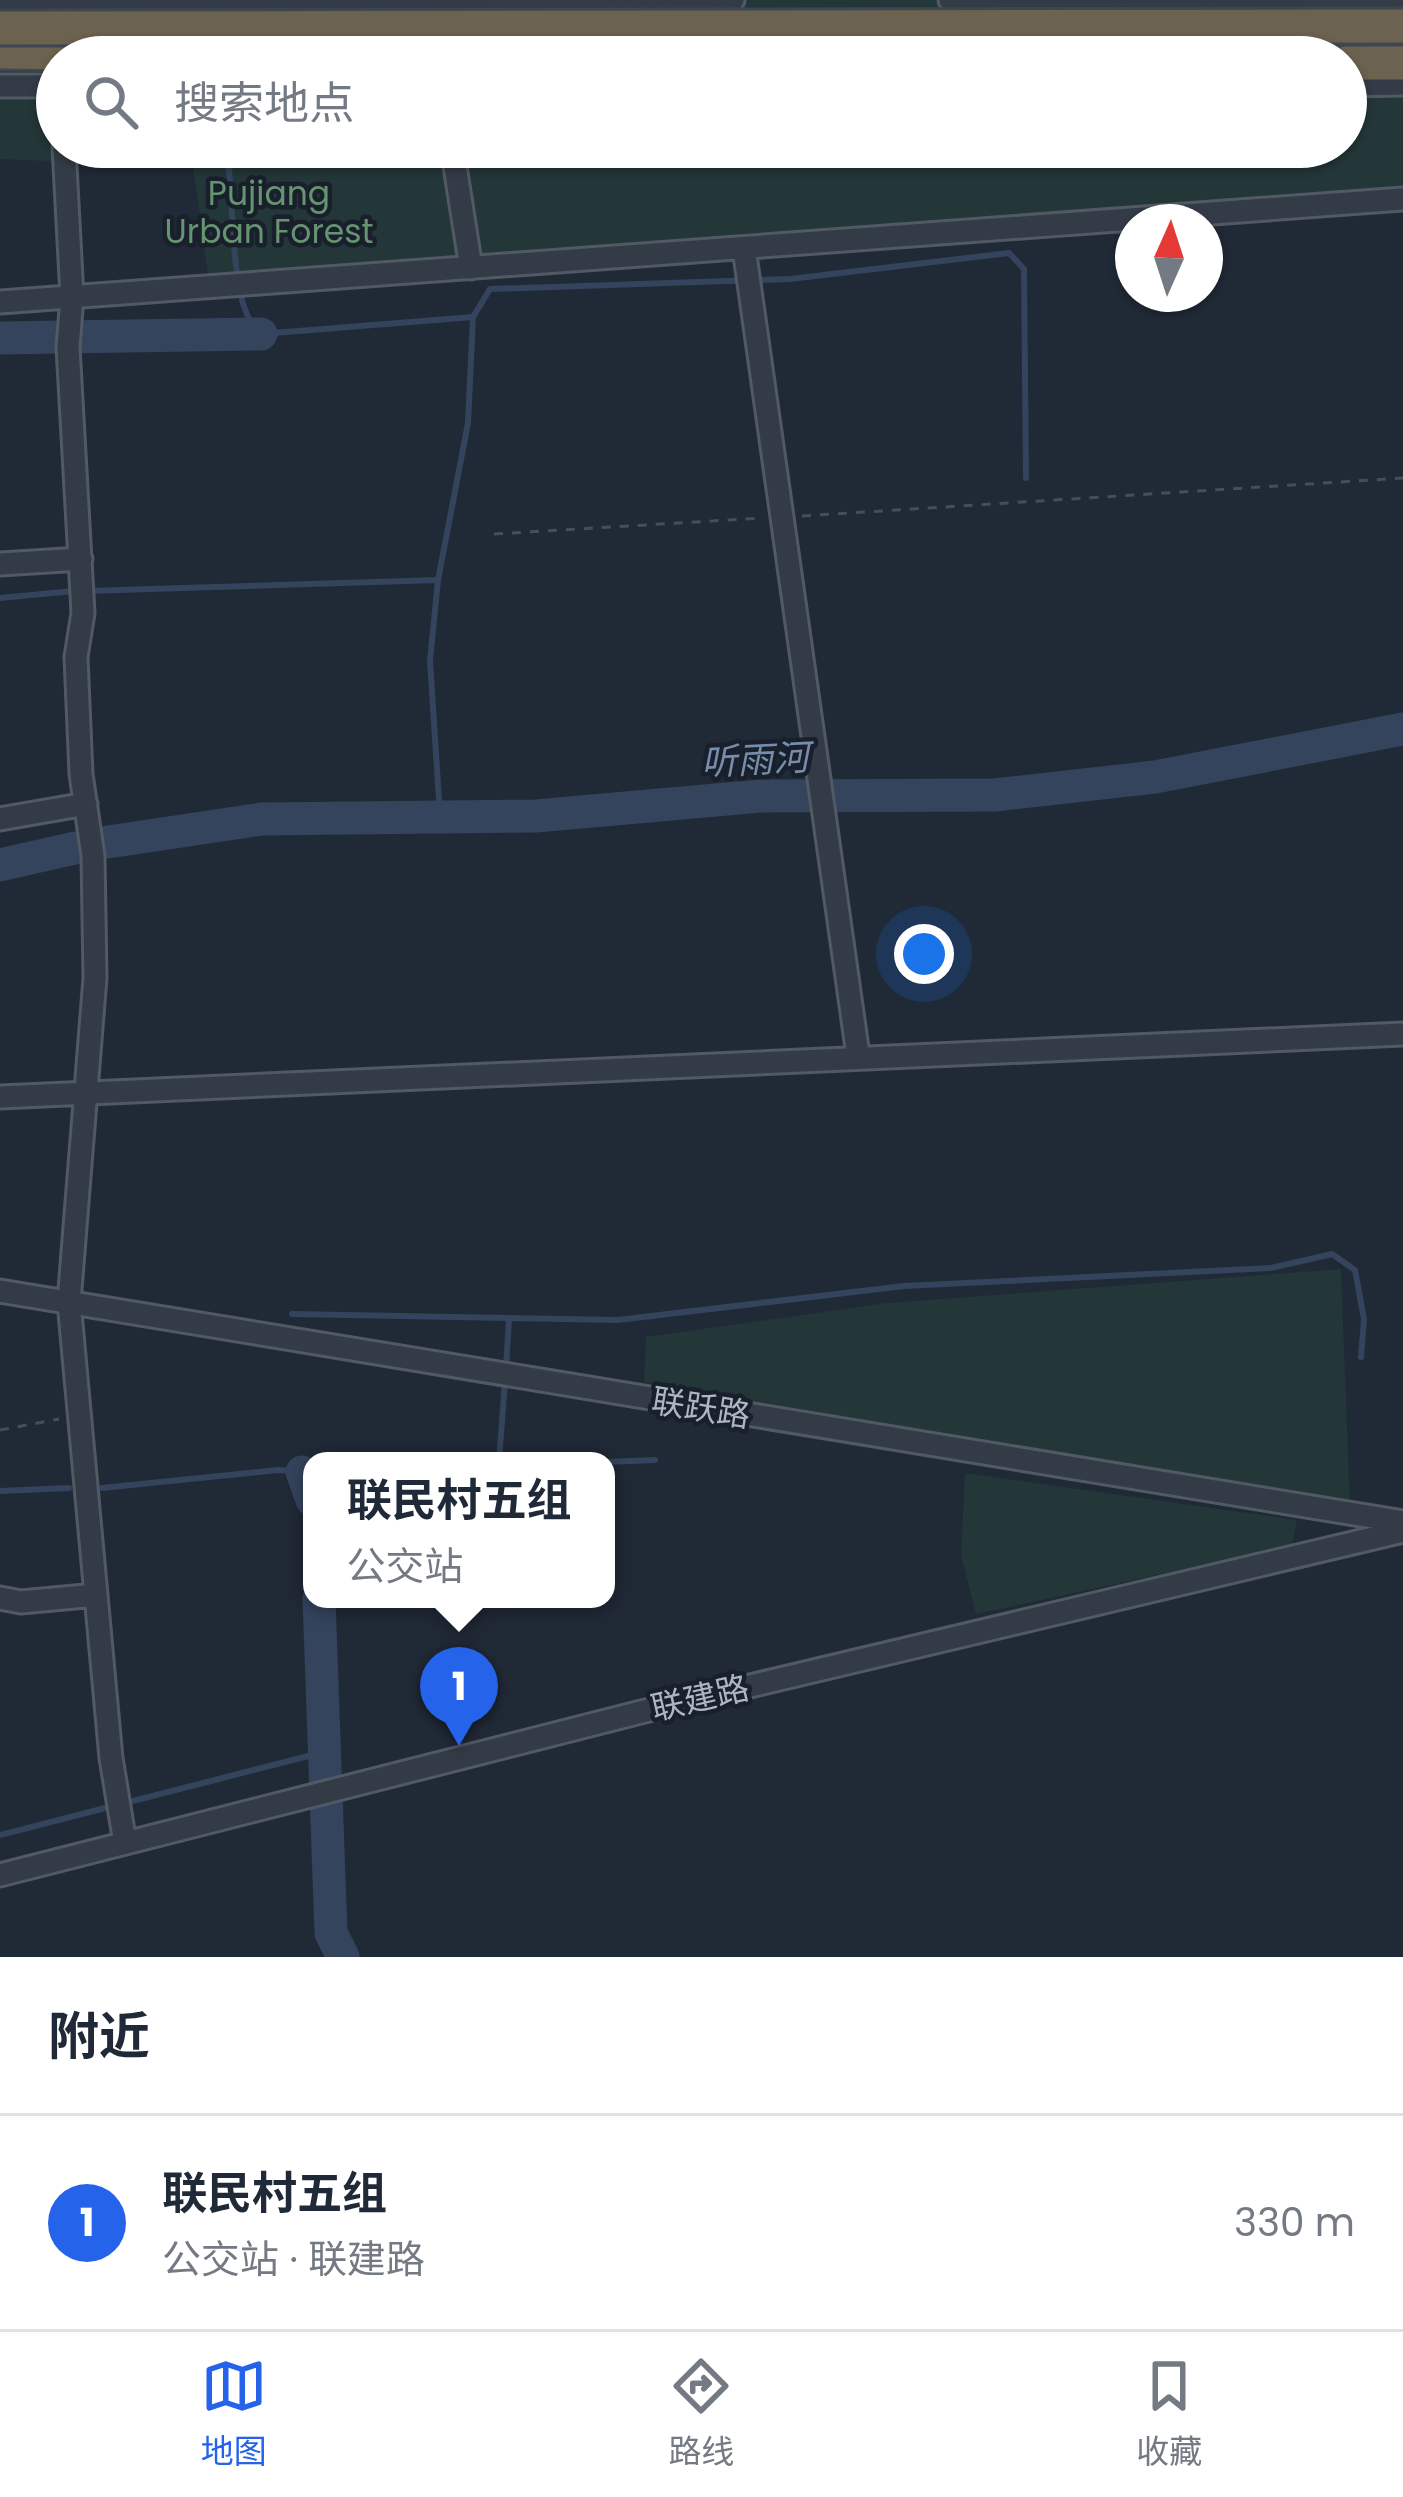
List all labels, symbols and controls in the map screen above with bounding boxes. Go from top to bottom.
search box [36,36,1367,168]
icon: search [78,69,144,135]
text: 搜索地点 [174,72,354,135]
park label: Pujiang Urban Forest [165,170,373,255]
north arrow [1115,204,1223,312]
water label: 听雨河 [700,731,816,788]
your location [894,924,954,984]
street label: 联跃路 [648,1377,754,1439]
popup [303,1452,615,1608]
text: 联民村五组 [346,1469,572,1532]
text: 公交站 [346,1539,464,1594]
pin: 1 [420,1647,498,1746]
street label: 联建路 [646,1664,754,1732]
text: 附近 [48,2000,150,2072]
text: 联民村五组 [162,2162,387,2225]
text: 1 [80,2195,94,2250]
text: 330 m [1234,2195,1355,2250]
text: 公交站 · 联建路 [162,2232,425,2287]
tab: 地图 [201,2353,267,2477]
tab: 路线 [668,2353,734,2477]
tab: 收藏 [1136,2353,1202,2477]

